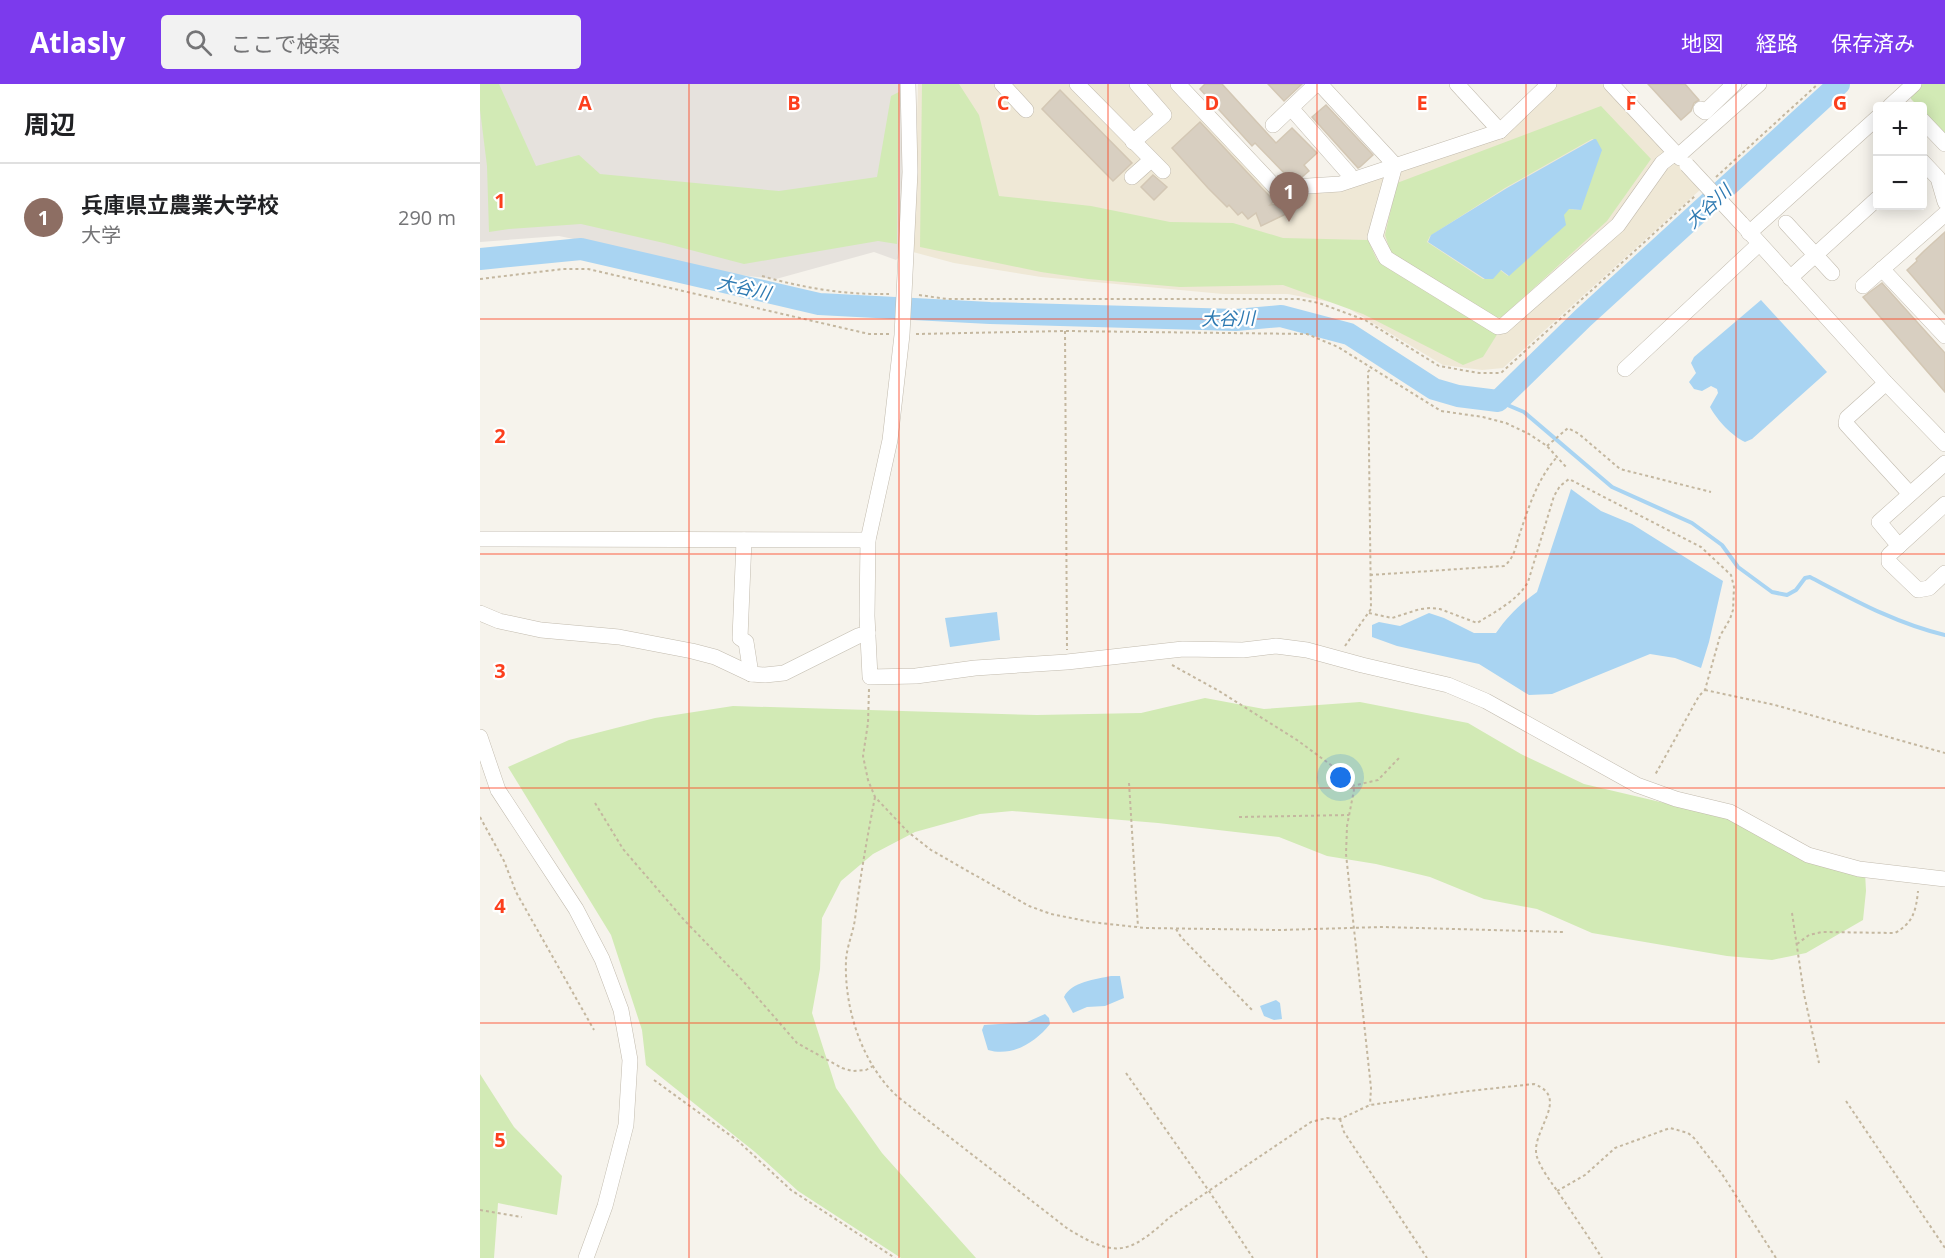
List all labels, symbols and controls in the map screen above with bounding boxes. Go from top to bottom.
search box [161,15,581,69]
text: Atlasly [30,23,125,61]
icon: search [182,26,215,59]
text: ここで検索 [230,28,340,58]
text: 地図 [1681,29,1723,57]
text: 経路 [1756,29,1798,57]
text: 保存済み [1831,29,1915,57]
text: A [578,89,592,116]
text: B [787,89,801,116]
text: C [997,89,1010,116]
text: D [1205,89,1219,116]
text: E [1416,89,1428,116]
text: F [1626,89,1636,116]
text: G [1833,89,1847,116]
map controls [1873,102,1927,210]
button: + [1873,102,1927,156]
text: 周辺 [24,106,76,142]
button: − [1873,156,1927,210]
pin: 1 [1270,172,1308,222]
water label: 大谷川 [1680,177,1737,233]
text: 1 [494,187,506,214]
text: 兵庫県立農業大学校 [81,189,279,219]
text: 1 [38,204,49,231]
text: 290 m [398,204,456,231]
text: 大学 [81,221,121,248]
water label: 大谷川 [715,269,775,305]
water label: 大谷川 [1201,305,1257,330]
text: 2 [494,422,506,449]
text: 3 [494,657,506,684]
your location [1326,763,1355,792]
text: 4 [494,892,506,919]
text: 5 [494,1126,506,1153]

